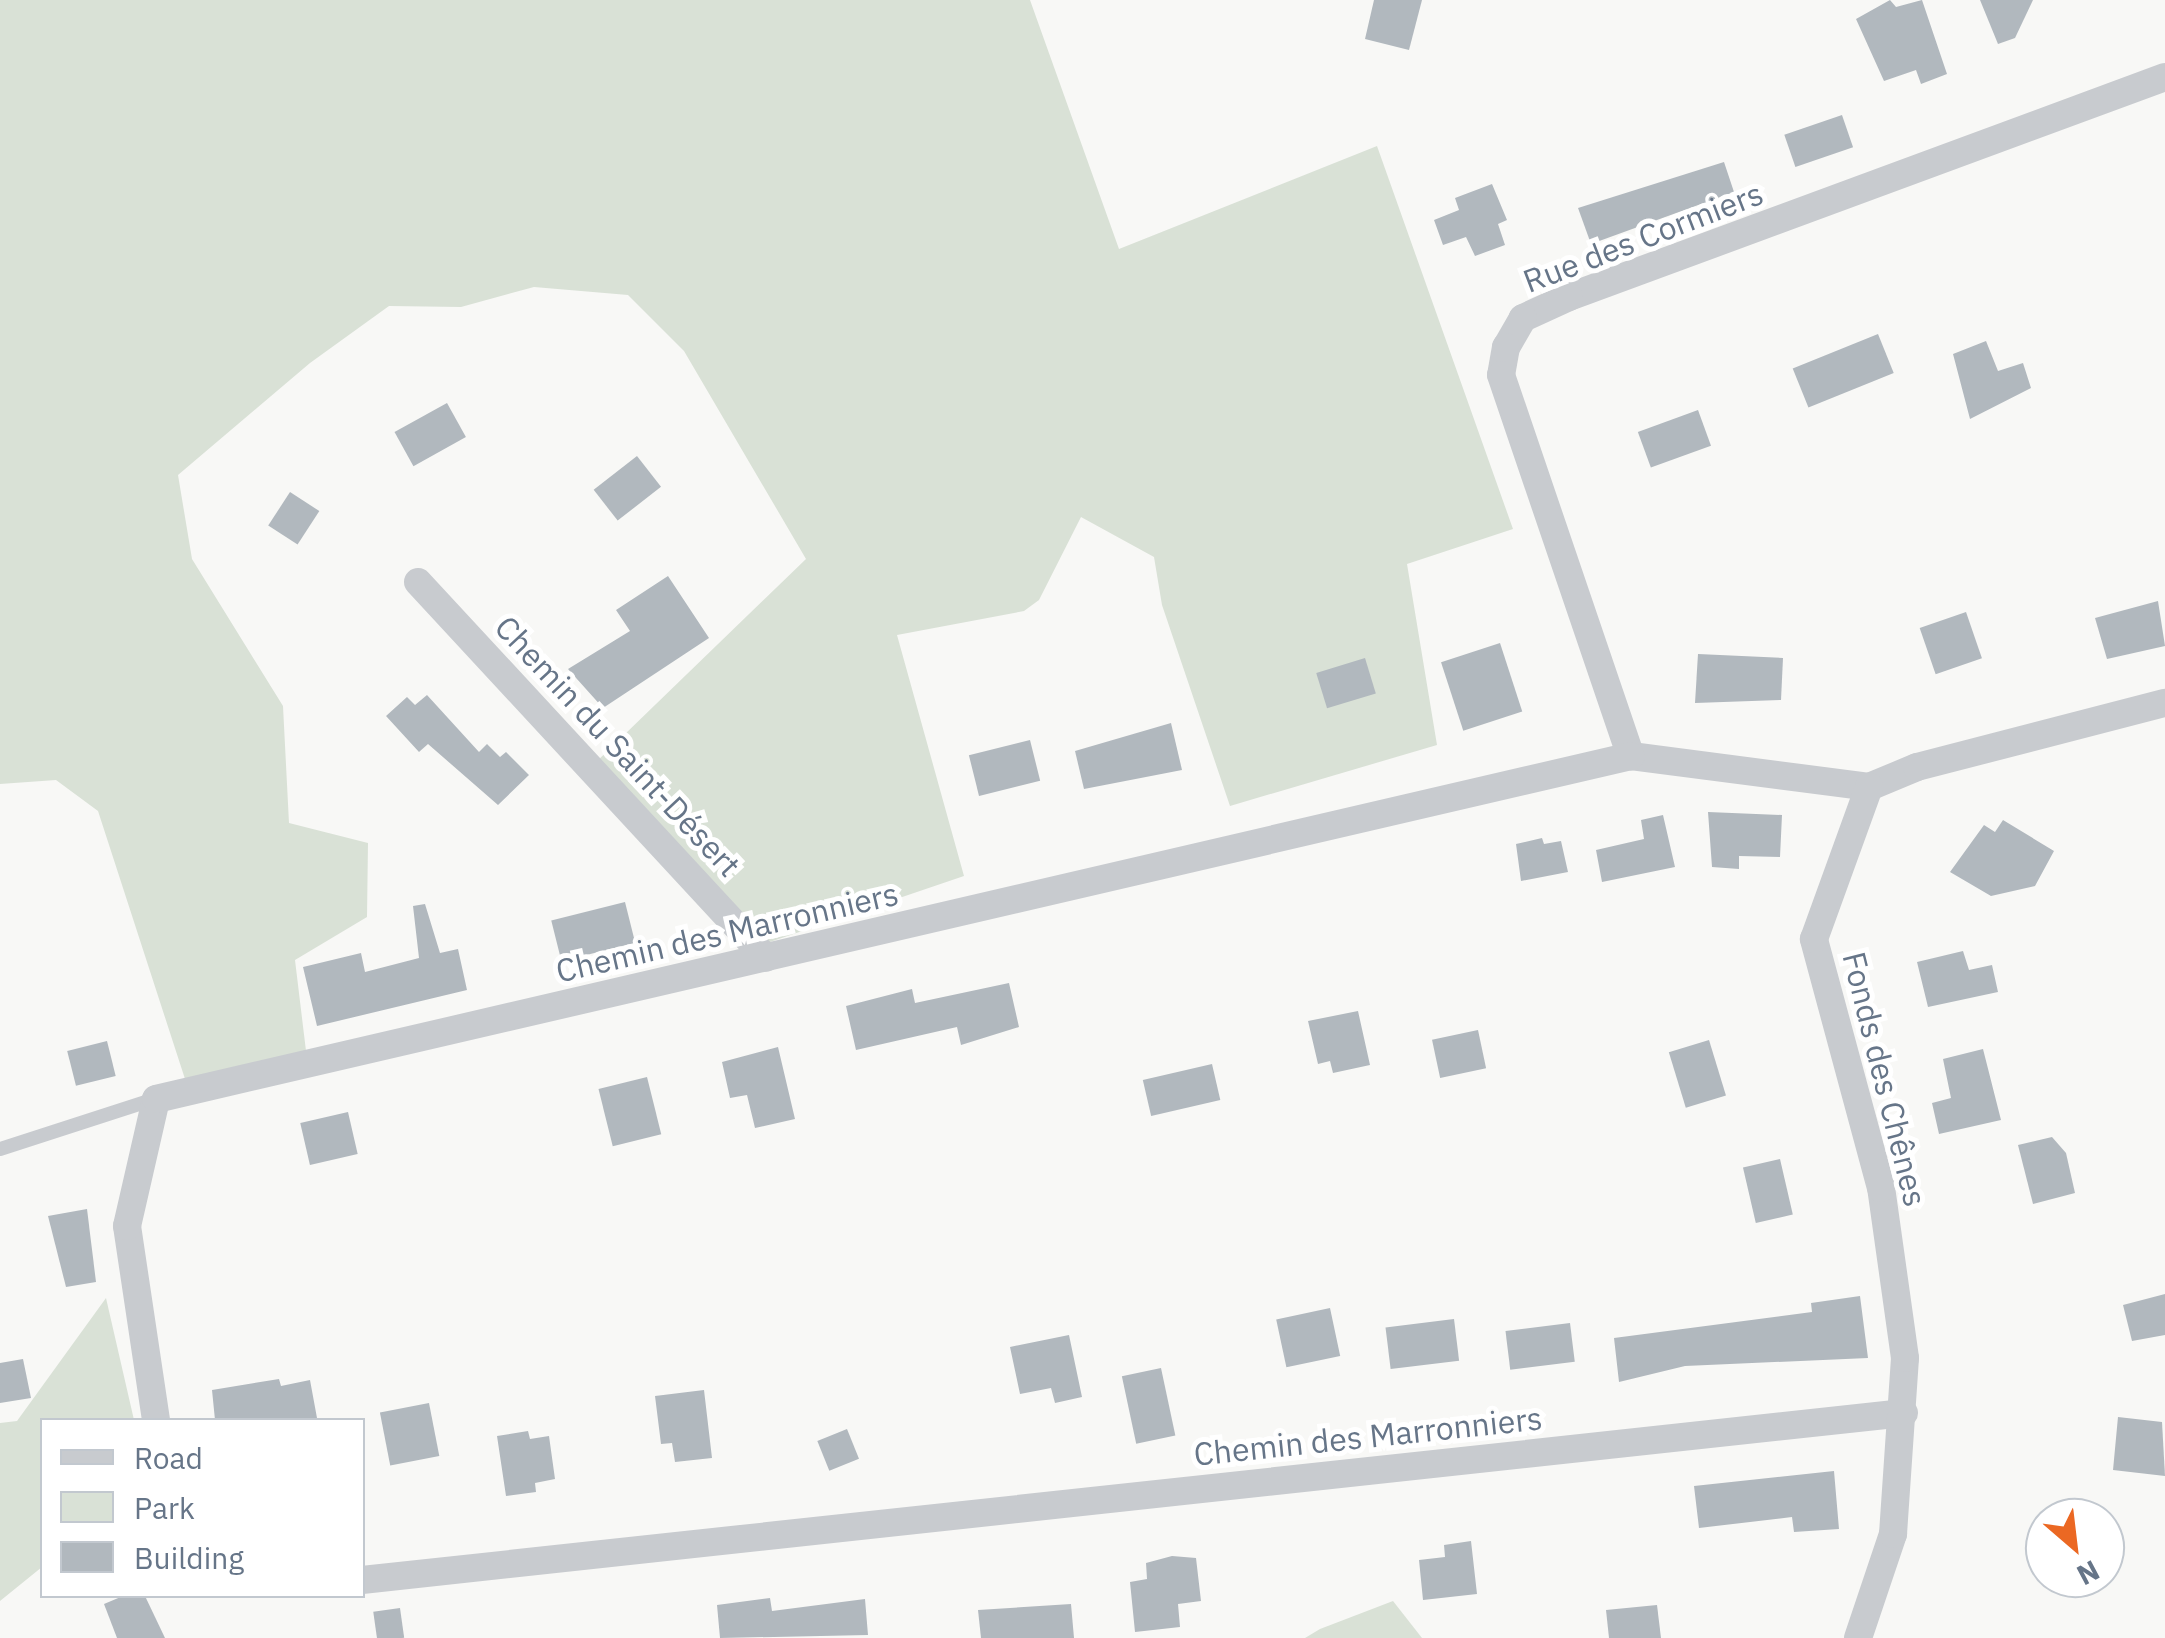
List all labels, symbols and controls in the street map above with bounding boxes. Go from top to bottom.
street label: Rue des Cormiers [1518,174,1768,300]
street label: Chemin du Saint-Désert [487,608,749,884]
street label: Chemin des Marronniers [552,874,902,990]
street label: Fonds des Chênes [1835,948,1935,1210]
street label: Chemin des Marronniers [1192,1399,1544,1473]
legend [40,1418,365,1598]
text: Road [134,1438,203,1477]
text: Park [134,1488,195,1527]
north arrow [2025,1498,2125,1598]
text: Building [134,1538,244,1577]
text: N [2071,1552,2106,1594]

